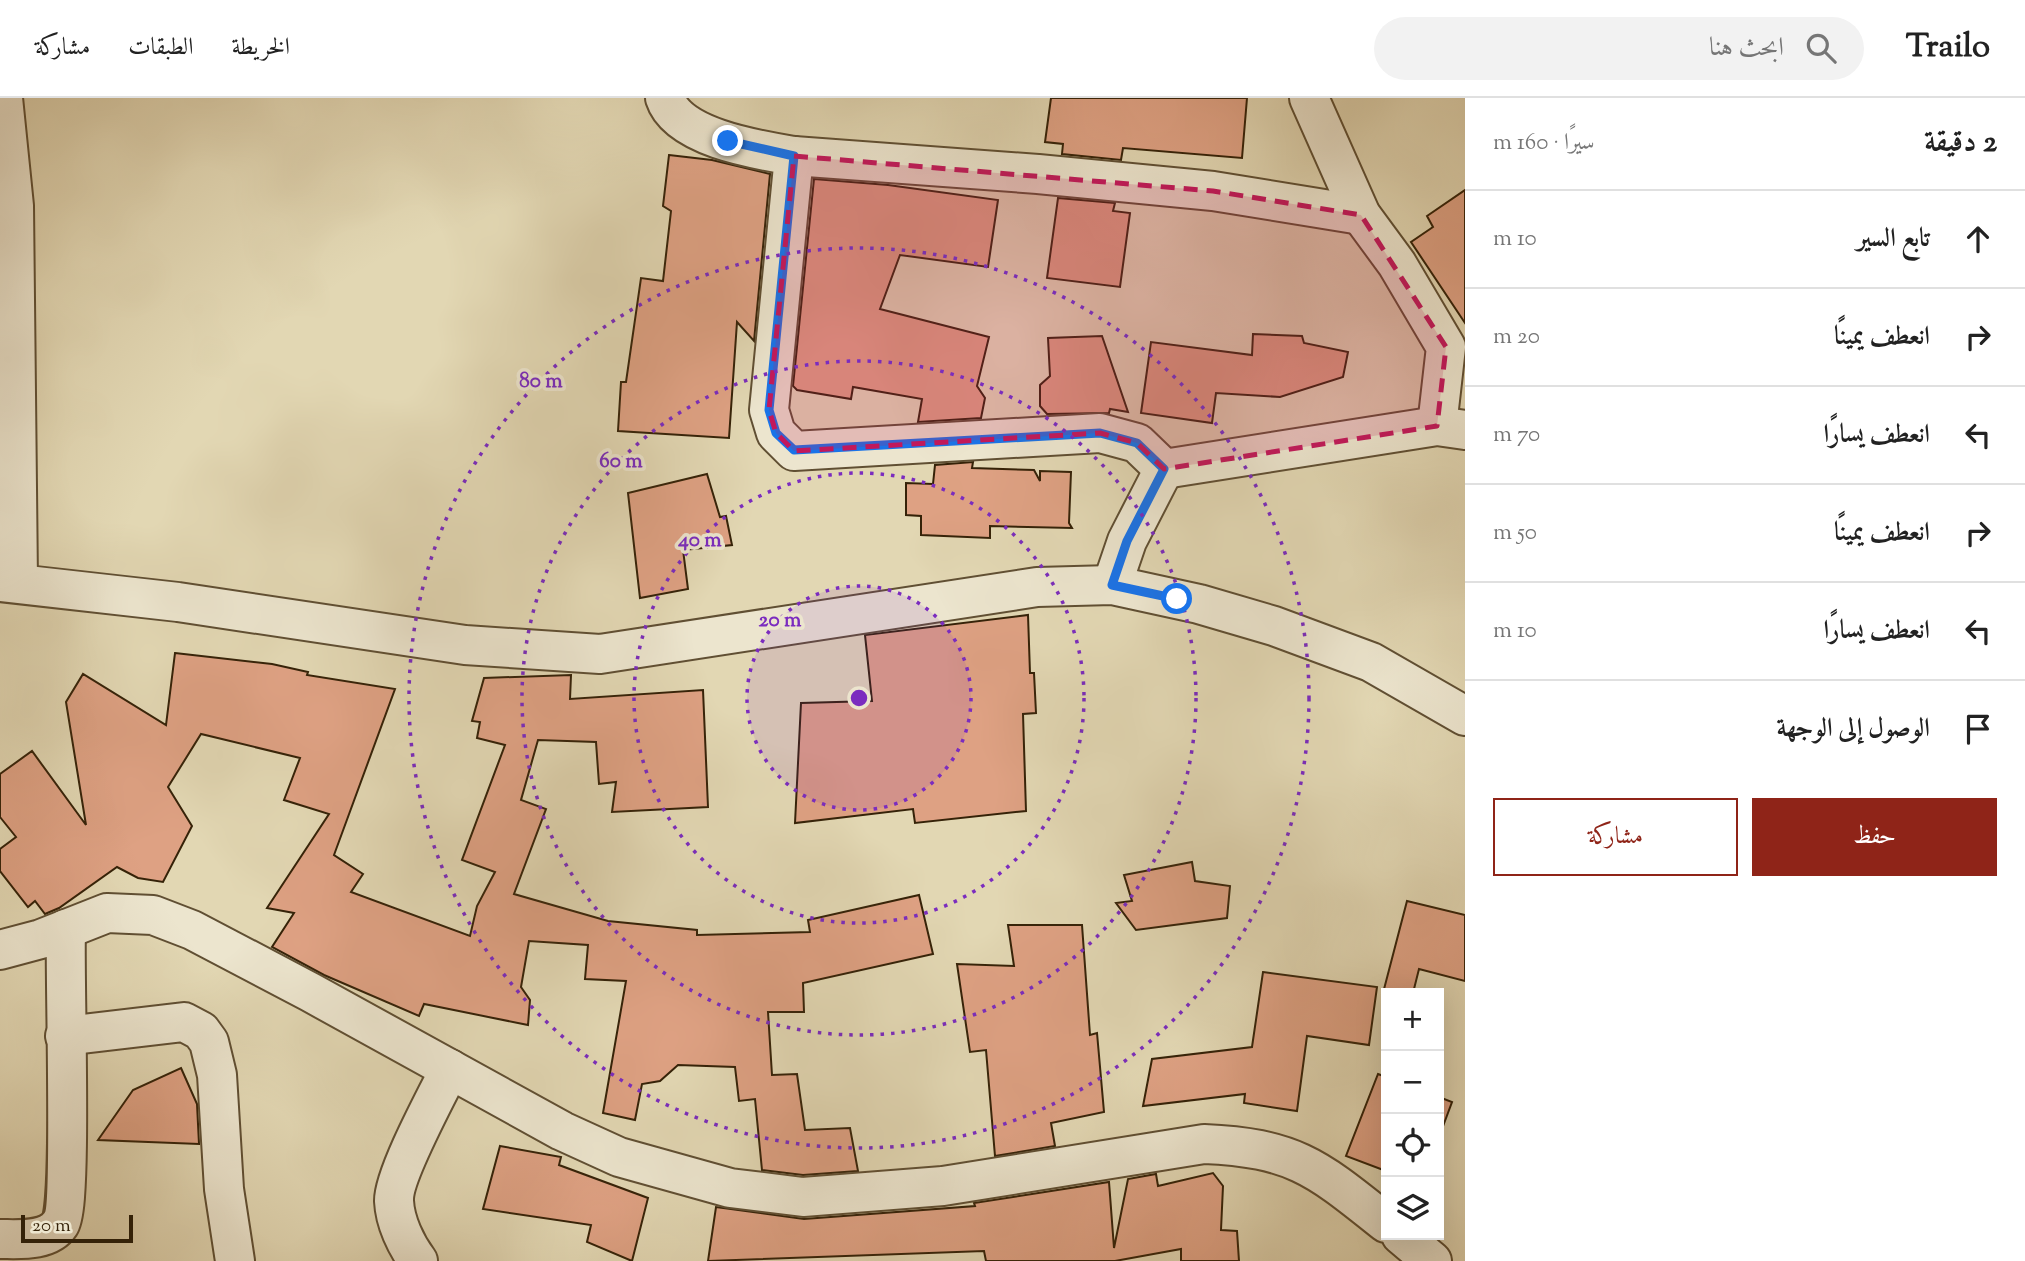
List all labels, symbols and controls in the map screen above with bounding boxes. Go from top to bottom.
search box [1374,17,1864,80]
text: Trailo [1906,24,1990,72]
icon: search [1802,29,1840,67]
text: ابحث هنا [1709,30,1784,67]
text: مشاركة [35,31,90,65]
text: الطبقات [128,31,194,65]
text: الخريطة [232,31,290,65]
text: 2 دقيقة [1924,122,1997,165]
route end [712,125,743,156]
text: سيرًا · 160 m [1493,127,1595,160]
icon: ahead [1959,220,1997,258]
text: تابع السير [1857,221,1930,258]
text: 10 m [1493,223,1537,256]
icon: right [1959,318,1997,356]
text: انعطف يمينًا [1834,319,1930,356]
text: 20 m [1493,321,1540,354]
text: 80 m [519,367,563,397]
icon: left [1959,416,1997,454]
text: انعطف يسارًا [1823,417,1930,454]
text: 70 m [1493,419,1540,452]
text: 60 m [599,447,643,477]
icon: right [1959,514,1997,552]
text: انعطف يمينًا [1834,515,1930,552]
text: 50 m [1493,517,1537,550]
text: 40 m [677,526,722,556]
route start [1161,583,1192,614]
text: 20 m [759,606,802,636]
icon: left [1959,612,1997,650]
text: انعطف يسارًا [1823,613,1930,650]
text: 10 m [1493,615,1537,648]
centre of rings [847,686,871,710]
icon: arrive [1959,710,1997,748]
text: الوصول إلى الوجهة [1776,711,1930,748]
button: مشاركة [1493,798,1738,876]
button: حفظ [1752,798,1997,876]
map controls [1381,988,1444,1240]
button: + [1381,988,1444,1051]
button: − [1381,1051,1444,1114]
button: locate [1381,1114,1444,1177]
button: layers [1381,1177,1444,1240]
scale bar [21,1212,133,1244]
text: 20 m [32,1213,71,1240]

